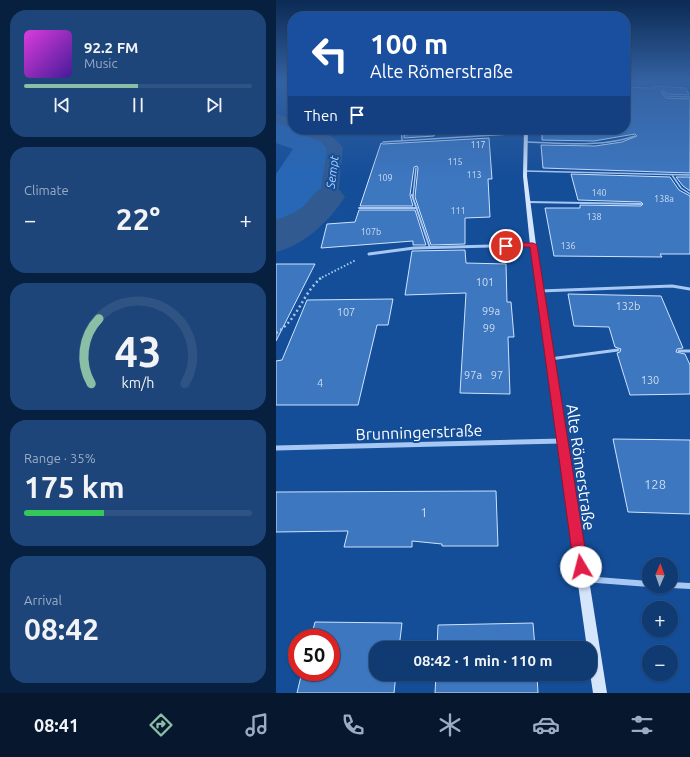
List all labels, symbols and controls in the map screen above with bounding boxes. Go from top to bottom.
icon: left [304,28,356,80]
text: 100 m [370,28,448,59]
text: 92.2 FM [84,39,138,56]
text: Music [84,56,118,70]
text: Alte Römerstraße [370,61,513,81]
icon: previous [51,94,73,116]
icon: pause [127,94,149,116]
icon: next [203,94,225,116]
icon: arrive [346,104,368,126]
text: Then [304,107,338,124]
house number: 117 [470,140,486,150]
water label: Sempt [323,154,341,190]
house number: 115 [447,157,463,167]
house number: 113 [466,170,482,180]
house number: 109 [377,173,393,183]
text: Climate [24,183,69,197]
house number: 140 [591,188,607,198]
house number: 138a [654,194,674,204]
text: 22° [116,202,160,236]
house number: 111 [450,206,466,216]
text: − [24,207,36,232]
text: + [240,207,252,232]
house number: 138 [586,212,602,222]
house number: 107b [361,227,381,237]
pin [489,229,523,263]
icon: arrive [495,235,517,257]
house number: 136 [560,241,576,251]
house number: 101 [476,276,494,288]
house number: 132b [615,300,641,312]
house number: 99a [482,305,500,317]
house number: 107 [337,306,355,318]
house number: 99 [483,322,495,334]
text: 43 [115,328,161,375]
house number: 97a [464,369,482,381]
house number: 97 [491,369,503,381]
house number: 130 [641,374,659,386]
text: km/h [122,375,154,391]
house number: 4 [317,377,323,389]
street label: Alte Römerstraße [563,403,599,531]
street label: Brunningerstraße [355,421,483,443]
text: Range · 35% [24,451,96,465]
text: 175 km [24,470,125,504]
house number: 128 [644,477,666,491]
house number: 1 [420,505,428,519]
position arrow [560,546,602,588]
north arrow [642,557,678,593]
map controls [642,557,678,681]
text: Arrival [24,593,62,607]
button: + [642,601,678,637]
text: 08:42 [24,612,99,646]
speed limit sign: 50 [288,629,340,681]
button: − [642,645,678,681]
text: 08:42 · 1 min · 110 m [414,652,552,669]
icon: directions [147,711,175,739]
icon: music [243,711,271,739]
icon: phone [339,711,367,739]
icon: climate [436,711,464,739]
icon: car [532,711,560,739]
icon: filters [628,711,656,739]
text: 08:41 [34,715,79,735]

